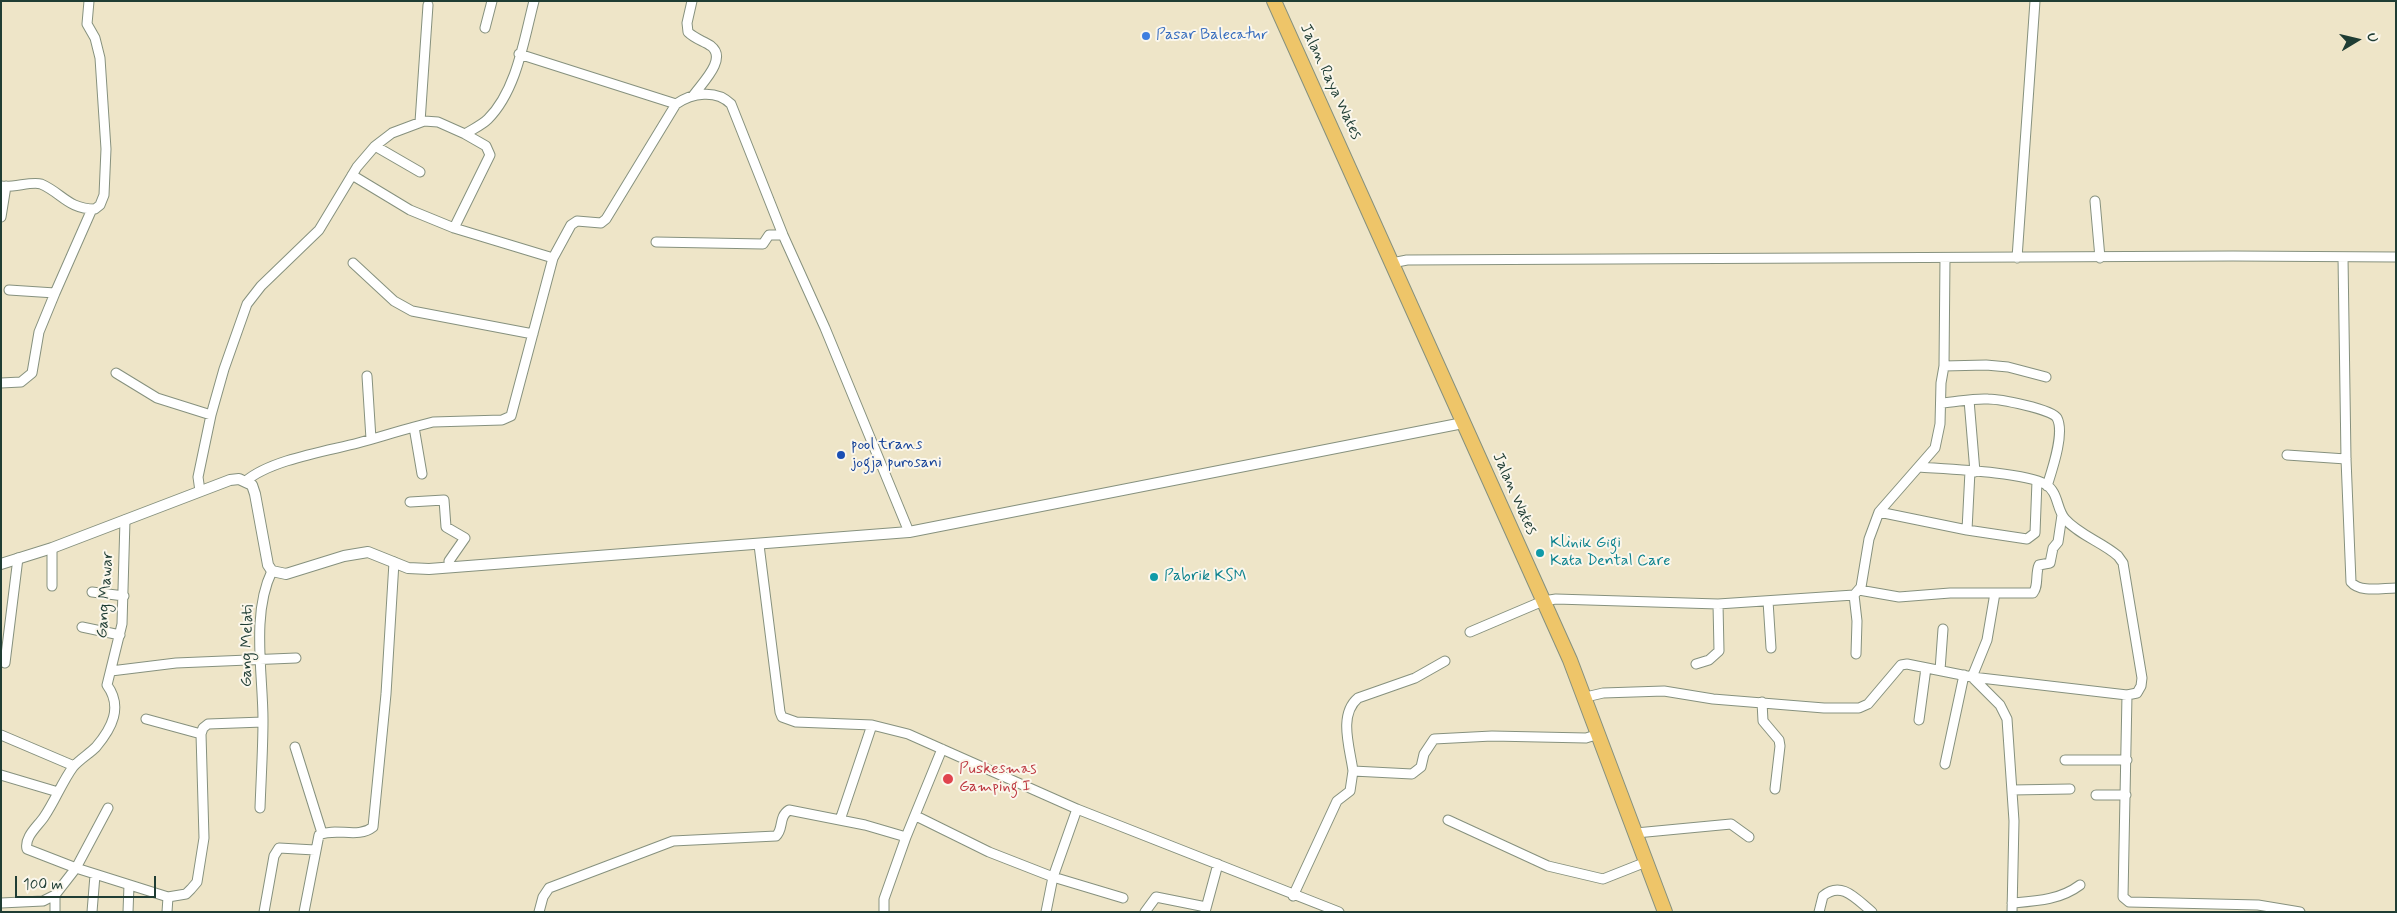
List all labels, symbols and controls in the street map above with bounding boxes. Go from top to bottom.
north arrow [2332,15,2382,65]
street label: Jalan Raya Wates [1295,21,1365,143]
place label: Pasar Balecatur [1156,26,1268,46]
marker: Pasar Balecatur [1140,30,1152,42]
text: U [2362,32,2381,44]
place label: pool trans jogja purosani [851,436,942,474]
marker: pool trans jogja purosani [835,449,847,461]
street label: Jalan Wates [1487,450,1541,538]
place label: Klinik Gigi Kata Dental Care [1550,534,1670,572]
marker: Klinik Gigi Kata Dental Care [1534,547,1546,559]
street label: Gang Mawar [93,551,119,639]
place label: Pabrik KSM [1164,567,1247,587]
marker: Pabrik KSM [1148,571,1160,583]
street label: Gang Melati [238,605,258,687]
place label: Puskesmas Gamping I [959,760,1037,798]
marker: Puskesmas Gamping I [941,772,955,786]
scale bar [18,866,159,898]
text: 100 m [23,875,63,895]

